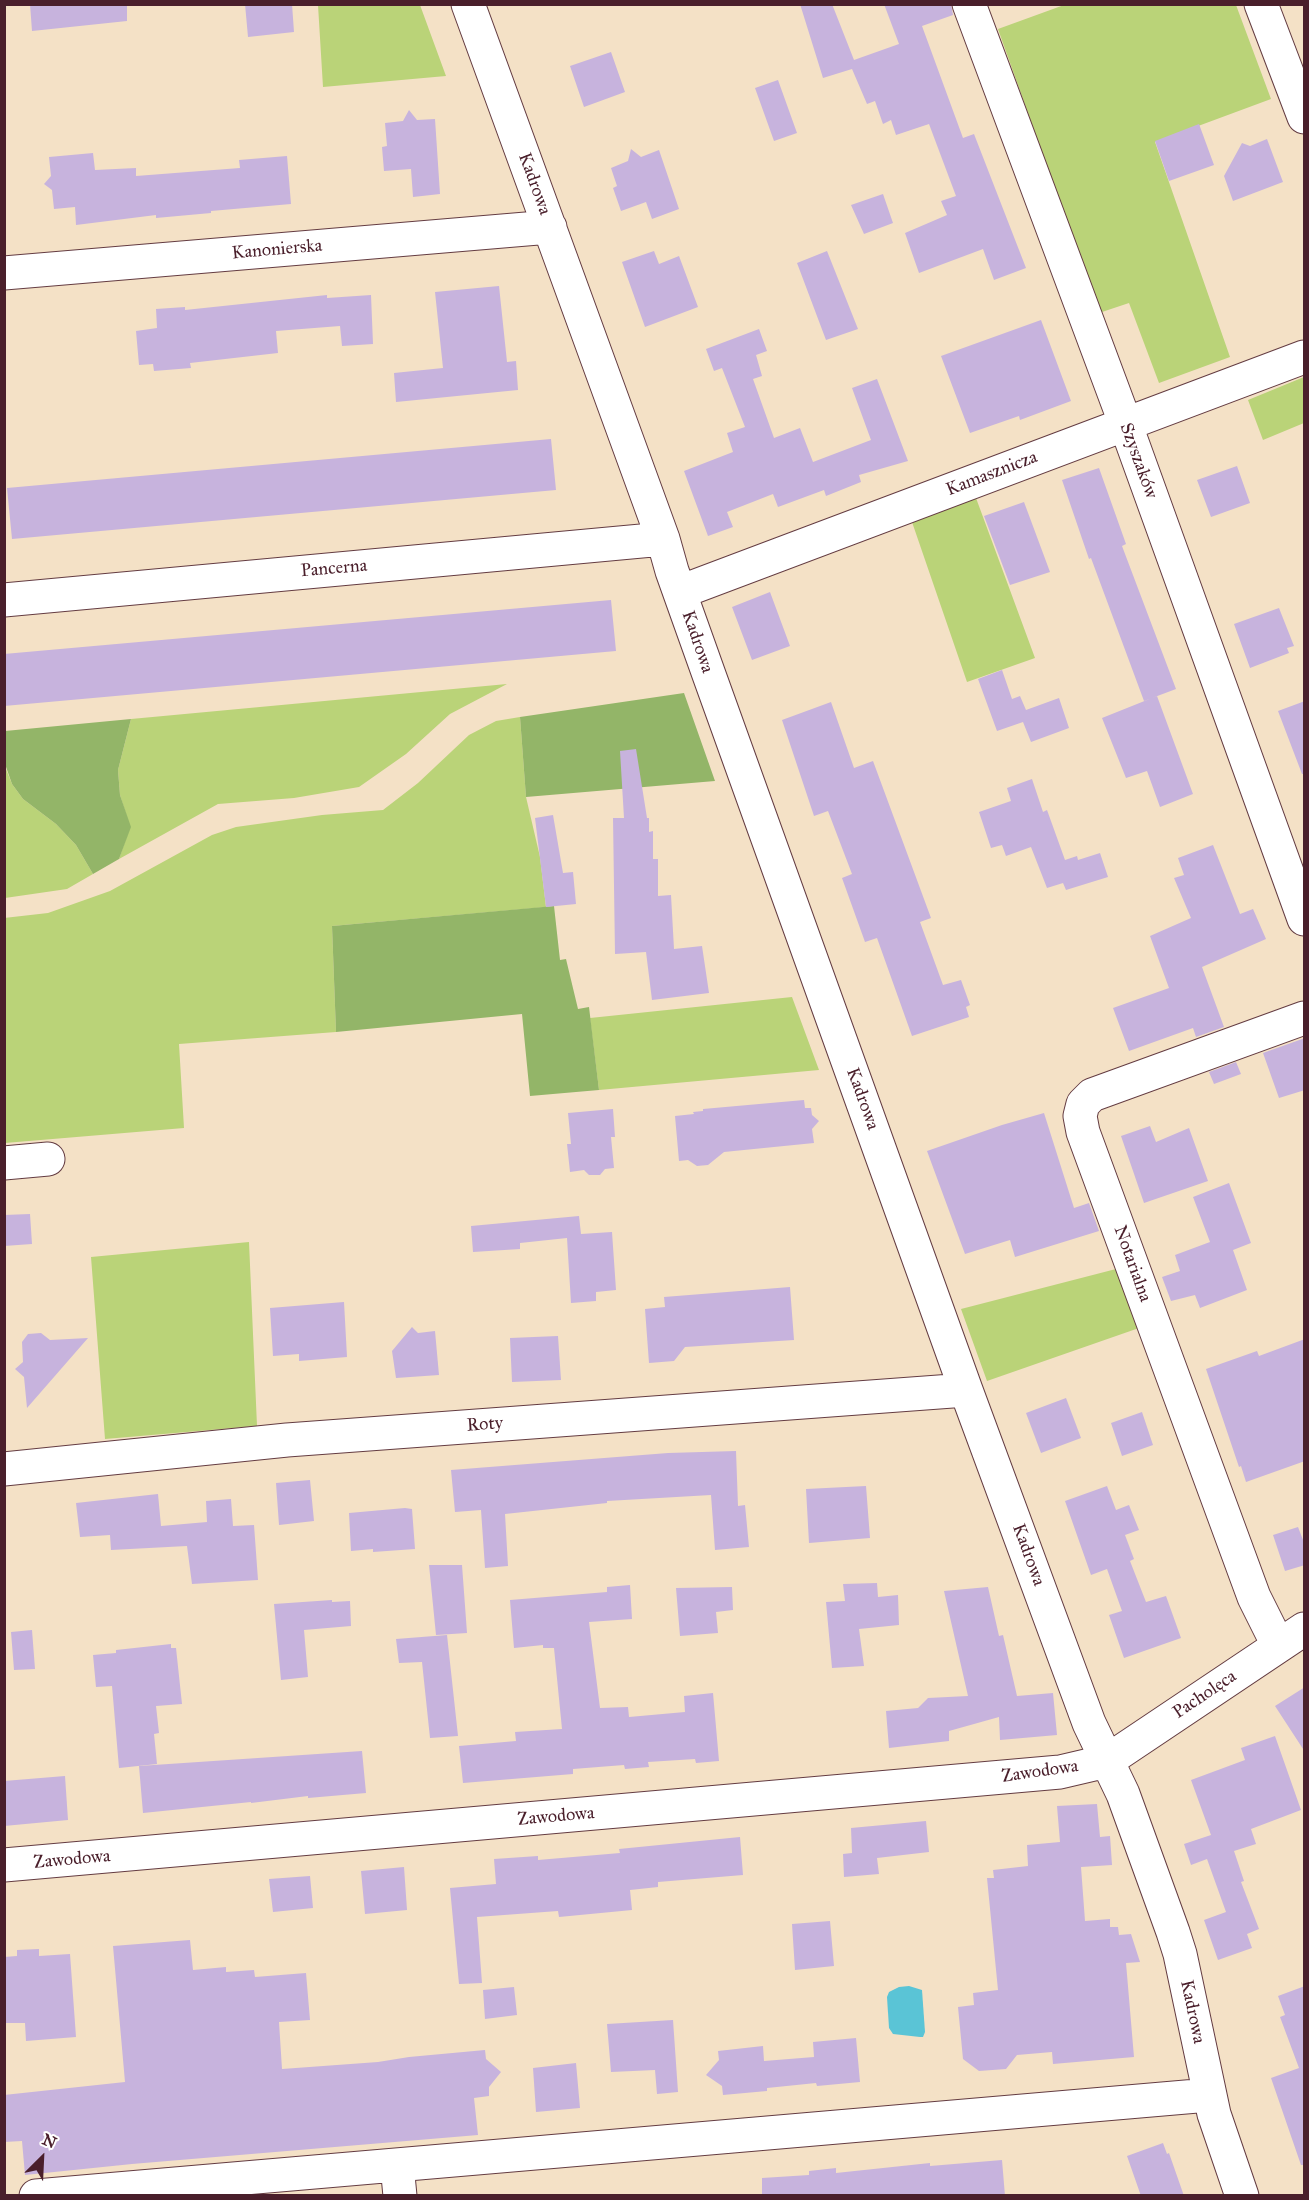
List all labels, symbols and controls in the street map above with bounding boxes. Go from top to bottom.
street label: Kadrowa [513,150,555,218]
street label: Kanonierska [231,235,323,265]
street label: Szyszaków [1114,420,1162,502]
street label: Kamasznicza [943,447,1041,501]
street label: Pancerna [300,555,368,583]
street label: Kadrowa [676,608,718,676]
street label: Kadrowa [841,1065,883,1133]
street label: Notarialna [1108,1223,1156,1305]
street label: Roty [466,1413,504,1437]
street label: Kadrowa [1007,1521,1049,1589]
street label: Pacholęca [1169,1666,1241,1724]
street label: Zawodowa [1000,1756,1080,1788]
street label: Zawodowa [517,1803,595,1831]
street label: Zawodowa [33,1846,111,1874]
street label: Kadrowa [1175,1978,1209,2046]
north arrow [12,2128,72,2188]
text: N [39,2130,60,2153]

